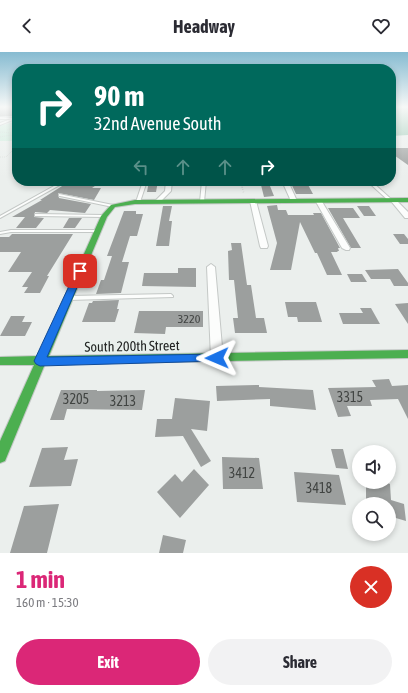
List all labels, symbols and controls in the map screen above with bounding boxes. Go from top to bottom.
icon: back [16,15,38,37]
icon: heart [370,15,392,37]
text: Headway [173,16,235,37]
icon: right [28,80,80,132]
text: 90 m [94,80,144,112]
text: 32nd Avenue South [94,113,222,134]
icon: left [130,156,152,178]
icon: ahead [172,156,194,178]
icon: ahead [214,156,236,178]
icon: right [256,156,278,178]
pin [63,254,97,288]
icon: arrive [69,260,91,282]
house number: 3220 [178,312,201,326]
street label: South 200th Street [84,337,180,355]
position arrow [196,337,238,379]
house number: 3315 [337,389,363,405]
house number: 3205 [63,391,89,407]
house number: 3213 [110,393,136,409]
map controls [352,445,396,541]
button: sound [352,445,396,489]
house number: 3412 [229,465,255,481]
house number: 3418 [306,480,333,496]
button: search [352,497,396,541]
text: 1 min [16,566,65,593]
button: close [350,566,392,608]
text: 160 m · 15:30 [16,595,79,610]
button: Exit [16,639,200,685]
button: Share [208,639,392,685]

